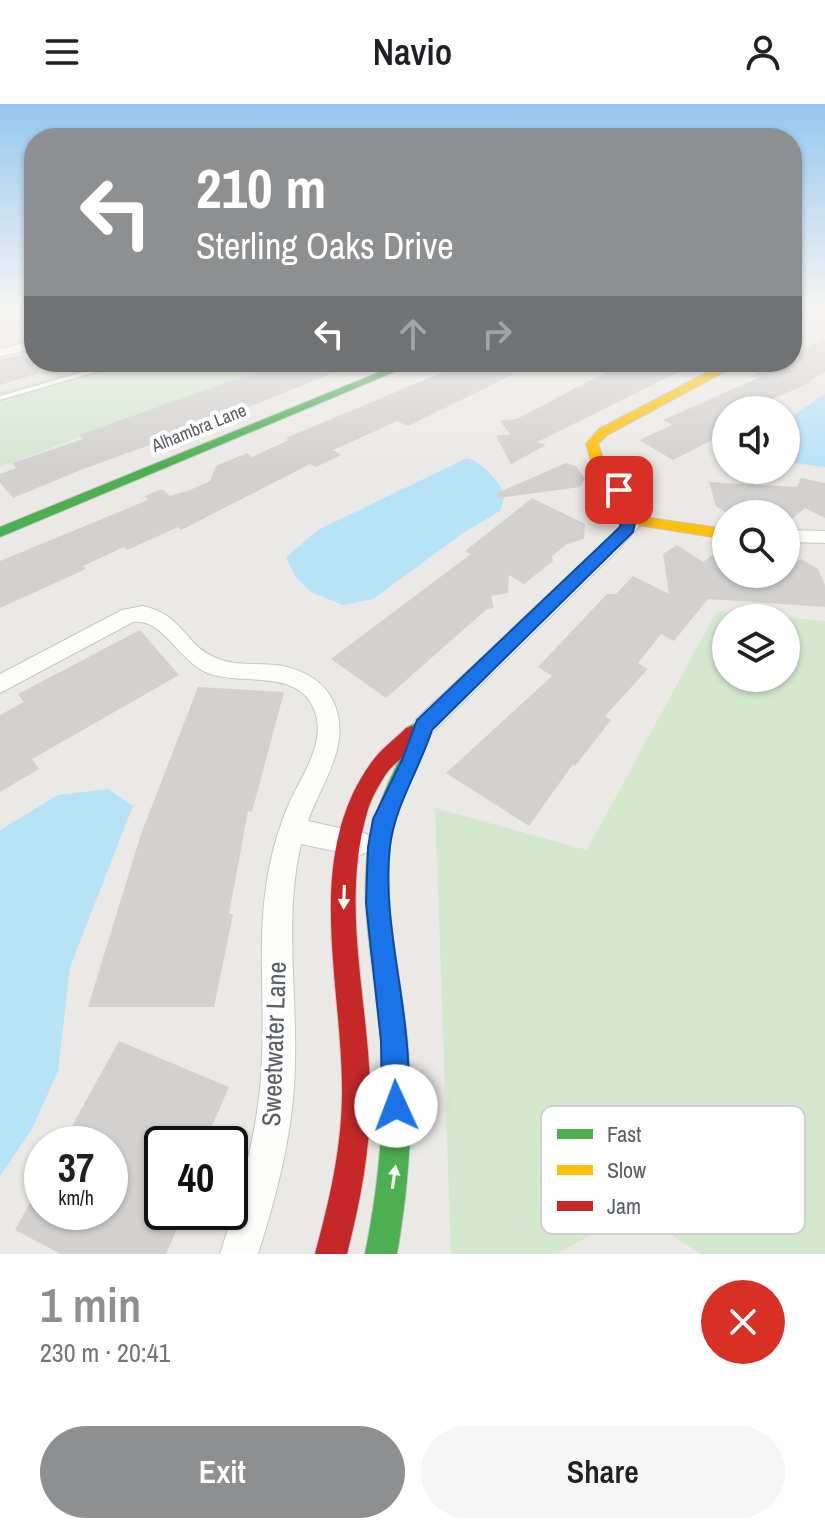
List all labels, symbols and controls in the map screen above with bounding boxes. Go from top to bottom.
text: Navio [373,28,452,76]
icon: menu [40,30,84,74]
icon: person [741,30,785,74]
text: 210 m [196,150,326,225]
icon: left [64,160,168,264]
text: Sterling Oaks Drive [196,222,454,270]
icon: left [307,312,351,356]
icon: ahead [391,312,435,356]
icon: right [475,312,519,356]
map controls [712,396,800,692]
button: sound [712,396,800,484]
street label: Alhambra Lane [147,397,250,458]
pin [585,456,653,524]
icon: arrive [597,468,641,512]
button: search [712,500,800,588]
button: layers [712,604,800,692]
one-way arrow [338,885,351,910]
street label: Sweetwater Lane [253,961,294,1127]
position arrow [354,1064,438,1148]
legend [541,1106,805,1234]
text: Fast [607,1119,641,1149]
speed limit sign: 40 [144,1126,248,1230]
text: 37 [58,1141,94,1194]
text: Slow [607,1155,646,1185]
one-way arrow [388,1164,401,1189]
text: km/h [58,1184,94,1211]
text: Jam [607,1191,641,1221]
text: 1 min [40,1272,141,1337]
button: close [701,1280,785,1364]
text: 230 m · 20:41 [40,1335,170,1370]
button: Exit [40,1426,405,1518]
button: Share [421,1426,785,1518]

